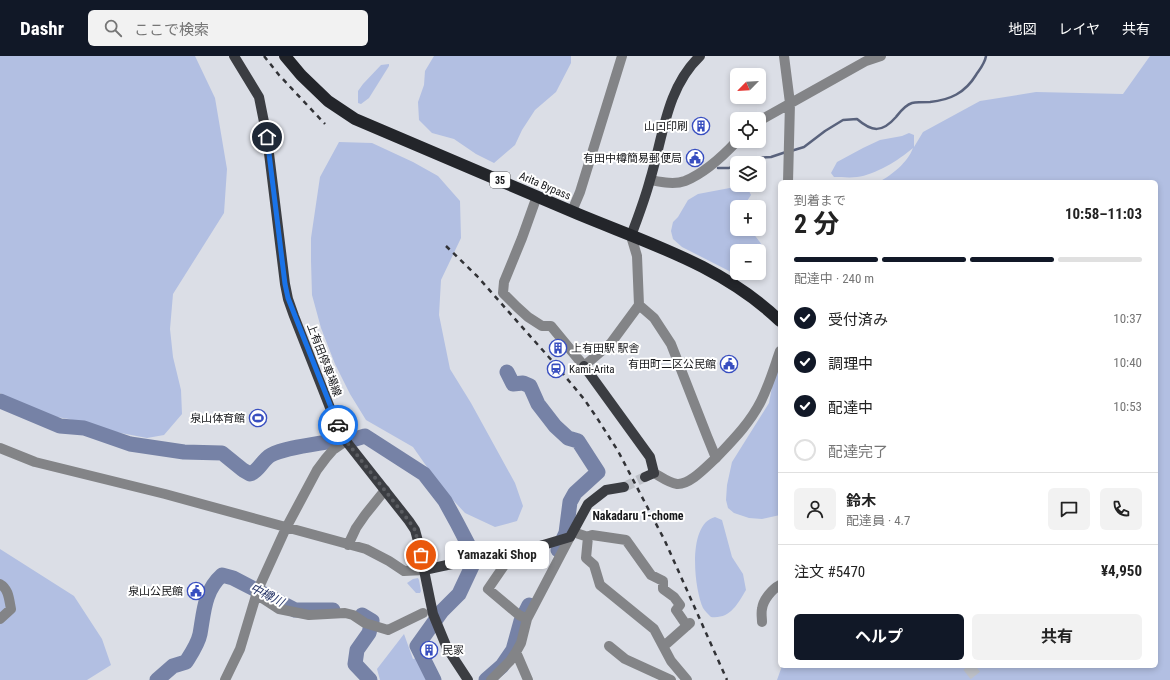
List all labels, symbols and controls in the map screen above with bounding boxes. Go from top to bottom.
search box [88,10,368,46]
text: Dashr [20,17,64,40]
icon: search [102,17,124,39]
text: ここで検索 [134,21,209,39]
text: 地図 [1008,21,1036,37]
text: レイヤ [1058,21,1100,37]
text: 共有 [1122,21,1150,37]
north arrow [730,68,766,104]
map controls [730,68,766,280]
button: locate [730,112,766,148]
building icon: 山口印刷 [691,116,711,136]
pin [250,120,284,154]
place label: 山口印刷 [644,120,688,133]
icon: home [256,126,278,148]
public building icon: 有田中樽簡易郵便局 [685,148,705,168]
place label: 有田中樽簡易郵便局 [583,152,682,165]
button: layers [730,156,766,192]
street label: Arita Bypass [517,169,573,203]
road number: 35 [490,172,510,188]
text: 到着まで [794,193,846,208]
button: + [730,200,766,236]
text: 10:58–11:03 [1065,205,1142,223]
text: 2 分 [794,209,839,239]
button: − [730,244,766,280]
text: 配達中 · 240 m [794,271,874,286]
icon: check [794,307,816,329]
text: 受付済み [828,311,888,329]
text: 10:37 [1113,311,1142,326]
street label: 上有田停車場線 [304,322,344,398]
building icon: 上有田駅 駅舎 [548,338,568,358]
place label: 上有田駅 駅舎 [571,342,640,355]
icon: check [794,351,816,373]
public building icon: 有田町二区公民館 [719,354,739,374]
text: 調理中 [828,355,873,373]
text: 10:40 [1113,355,1142,370]
place label: 有田町二区公民館 [628,358,716,371]
station icon: Kami-Arita [546,359,566,379]
place label: Kami-Arita [569,363,615,376]
icon: check [794,395,816,417]
text: 配達中 [828,399,873,417]
text: 10:53 [1113,399,1142,414]
courier [318,405,358,445]
sports icon: 泉山体育館 [248,408,268,428]
place label: 泉山体育館 [190,412,245,425]
icon: car [327,414,349,436]
text: 配達完了 [828,443,888,461]
button: person [794,488,836,530]
button: chat [1048,488,1090,530]
button: phone [1100,488,1142,530]
text: 鈴木 [846,492,876,510]
district label: Nakadaru 1-chome [592,509,684,523]
text: 配達員 · 4.7 [846,513,910,528]
pin [404,538,438,572]
callout: Yamazaki Shop [445,541,549,569]
icon: bag [410,544,432,566]
text: Yamazaki Shop [457,547,537,562]
text: ¥4,950 [1101,562,1142,580]
text: 注文 #5470 [794,563,865,581]
public building icon: 泉山公民館 [186,581,206,601]
water label: 中樽川 [248,581,288,610]
place label: 泉山公民館 [128,585,183,598]
button: ヘルプ [794,614,964,660]
button: 共有 [972,614,1142,660]
building icon: 民家 [419,640,439,660]
place label: 民家 [442,644,464,657]

